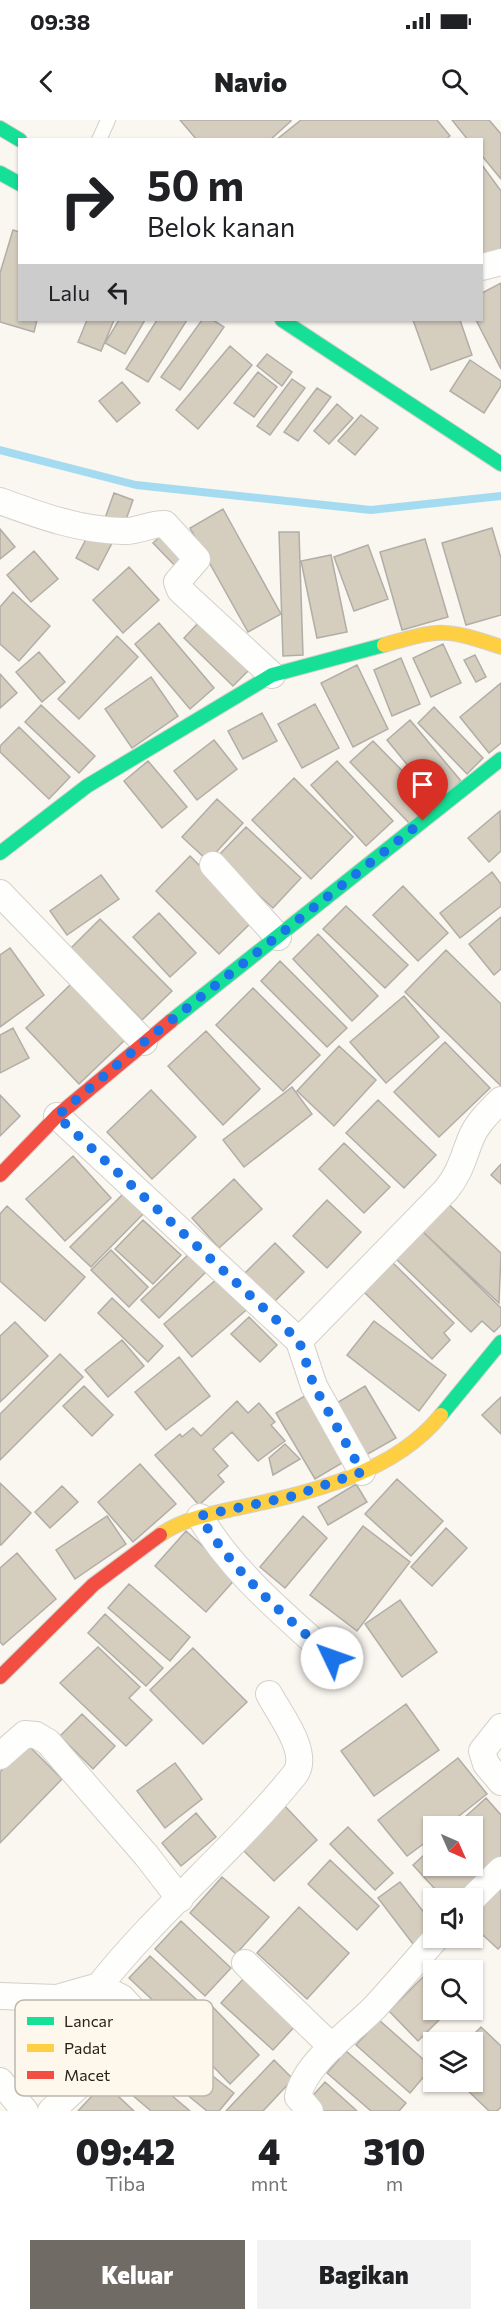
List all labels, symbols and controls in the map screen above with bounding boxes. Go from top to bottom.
text: 09:38 [30,8,90,35]
icon: back [30,65,63,98]
text: Navio [214,65,287,98]
icon: search [438,65,471,98]
text: 50 m [147,158,244,210]
icon: right [48,162,126,240]
text: Belok kanan [147,210,295,243]
icon: left [102,276,135,309]
text: Lalu [48,279,90,306]
pin [397,759,448,821]
icon: arrive [406,768,439,801]
position arrow [300,1626,364,1690]
north arrow [423,1816,483,1876]
map controls [423,1816,483,2092]
button: sound [423,1888,483,1948]
button: search [423,1960,483,2020]
legend [15,2000,213,2096]
text: Lancar [64,2011,114,2030]
button: layers [423,2032,483,2092]
text: Padat [64,2038,107,2057]
text: Macet [64,2065,111,2084]
text: 09:42 [75,2128,175,2172]
text: 4 [258,2128,280,2172]
text: 310 [363,2128,425,2172]
text: Tiba [105,2171,145,2195]
text: mnt [251,2171,288,2195]
text: m [386,2171,403,2195]
button: Keluar [30,2240,245,2309]
button: Bagikan [257,2240,471,2309]

